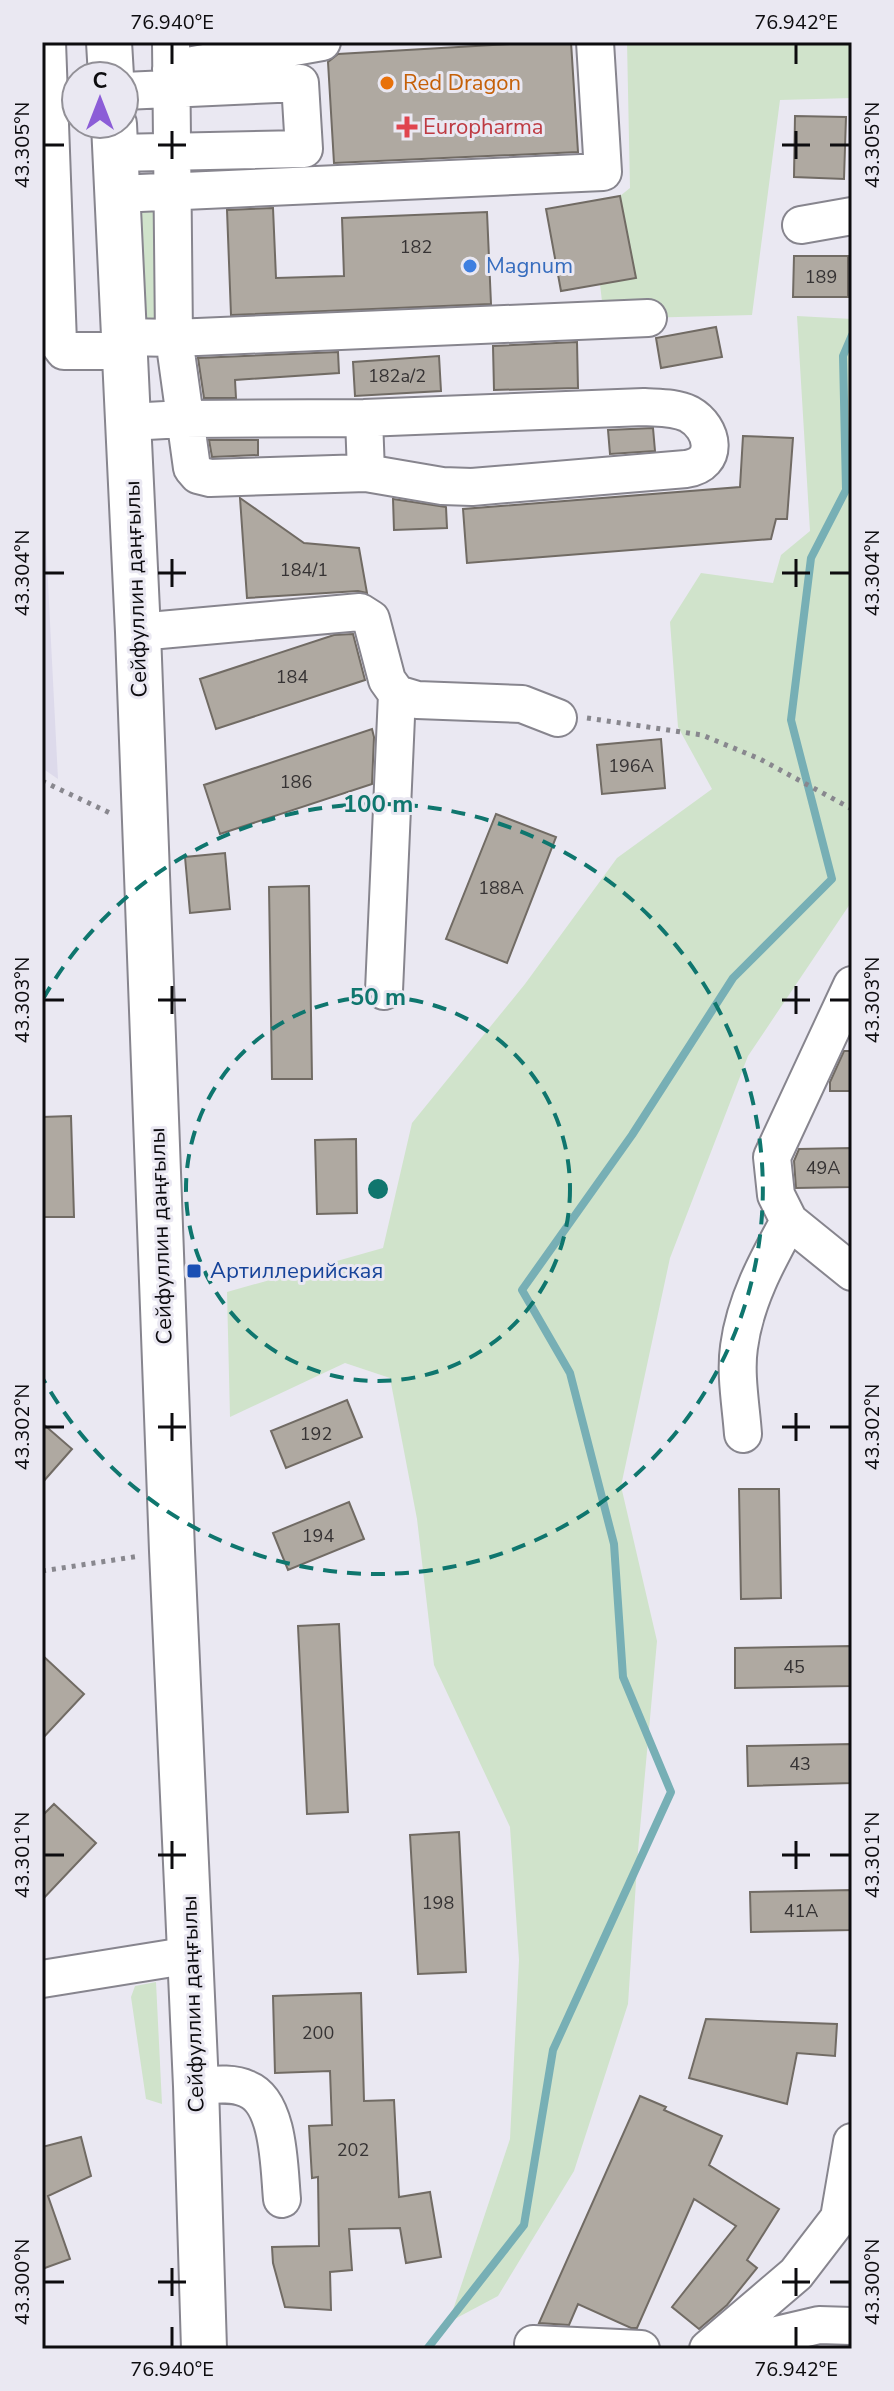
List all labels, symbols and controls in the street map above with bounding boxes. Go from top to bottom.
text: 76.940°E [130,9,214,36]
text: 76.942°E [754,9,838,36]
north arrow [60,60,140,140]
text: С [93,66,108,96]
place label: Red Dragon [403,68,521,98]
marker: Red Dragon [378,74,396,92]
text: 43.305°N [9,102,36,188]
text: 43.305°N [859,102,886,188]
place label: Europharma [423,112,544,142]
marker: Europharma [398,118,416,136]
house number: 182 [400,235,432,259]
place label: Magnum [486,251,573,281]
marker: Magnum [461,257,479,275]
house number: 189 [805,265,837,289]
house number: 182а/2 [368,364,426,388]
street label: Сейфуллин даңғылы [117,480,155,698]
text: 43.304°N [9,530,36,616]
text: 43.304°N [859,530,886,616]
house number: 184/1 [280,558,328,582]
house number: 184 [276,665,308,689]
house number: 196А [608,754,654,778]
house number: 186 [280,770,312,794]
text: 100 m [343,788,413,820]
house number: 188А [478,876,524,900]
text: 43.303°N [9,957,36,1043]
text: 43.303°N [859,957,886,1043]
text: 50 m [350,981,406,1013]
street label: Сейфуллин даңғылы [142,1127,180,1345]
house number: 49А [806,1156,840,1180]
centre of rings [364,1175,392,1203]
place label: Артиллерийская [210,1256,383,1286]
marker: Артиллерийская [185,1262,203,1280]
text: 43.302°N [9,1384,36,1470]
text: 43.302°N [859,1384,886,1470]
house number: 192 [300,1422,332,1446]
house number: 194 [302,1524,334,1548]
house number: 45 [783,1655,805,1679]
house number: 43 [789,1752,811,1776]
text: 43.301°N [9,1812,36,1898]
text: 43.301°N [859,1812,886,1898]
house number: 198 [422,1891,454,1915]
street label: Сейфуллин даңғылы [174,1895,212,2113]
house number: 41А [784,1899,818,1923]
house number: 200 [302,2021,334,2045]
house number: 202 [337,2138,369,2162]
text: 43.300°N [9,2239,36,2325]
text: 43.300°N [859,2239,886,2325]
text: 76.940°E [130,2356,214,2383]
text: 76.942°E [754,2356,838,2383]

